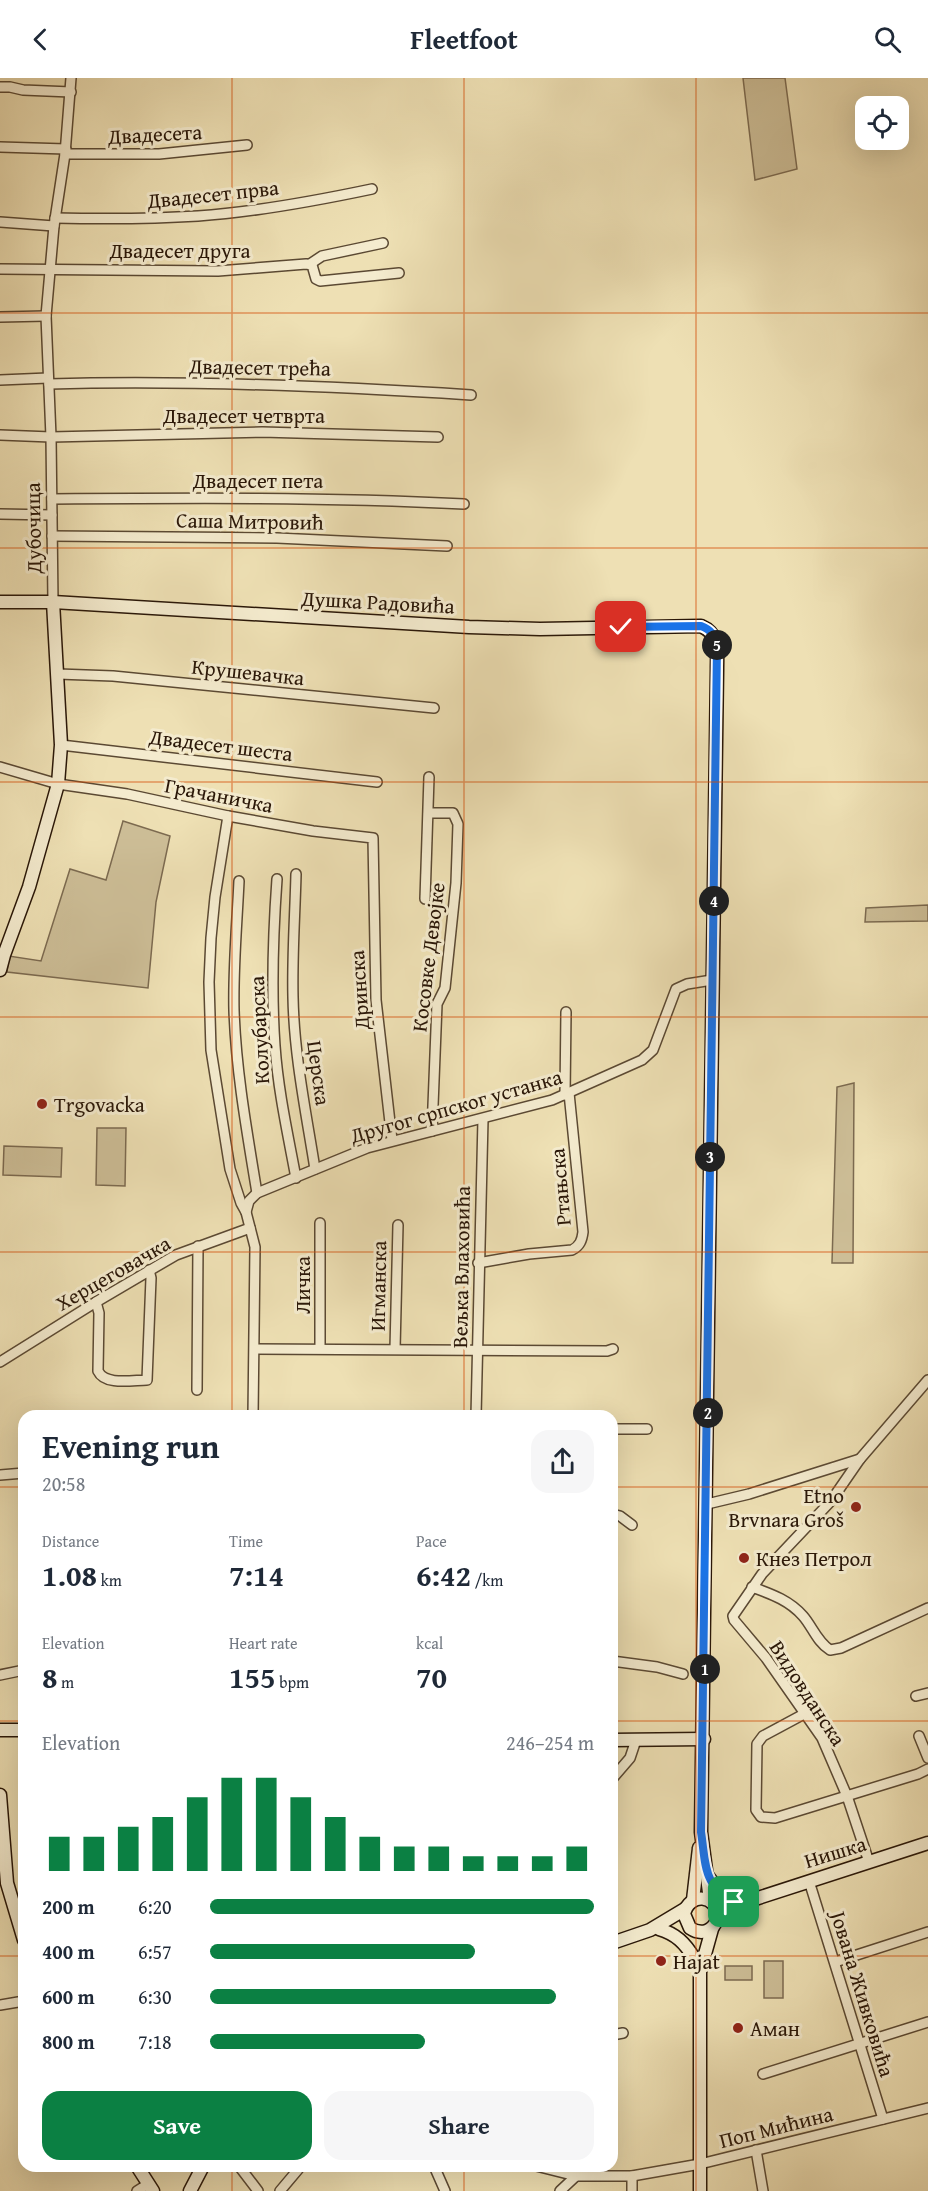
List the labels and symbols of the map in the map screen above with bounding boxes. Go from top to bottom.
street label: Двадесета [106,116,203,152]
street label: Двадесет прва [145,172,280,216]
street label: Двадесет друга [108,235,251,266]
street label: Двадесет трећа [188,350,331,384]
street label: Двадесет четврта [162,400,325,431]
street label: Двадесет пета [192,465,323,496]
street label: Дубочица [17,482,49,575]
street label: Саша Митровић [176,504,324,538]
street label: Душка Радовића [300,582,455,621]
pin [595,601,646,652]
pin: 5 [702,630,732,660]
street label: Крушевачка [190,651,306,693]
street label: Двадесет шеста [147,721,294,769]
street label: Грачаничка [162,769,276,821]
street label: Косовке Девојке [403,880,453,1033]
pin: 4 [699,886,729,916]
street label: Дринска [341,949,377,1032]
street label: Колубарска [241,975,277,1085]
street label: Церска [299,1039,339,1107]
street label: Другог српског устанка [346,1061,565,1151]
place label: Trgovacka [54,1089,145,1120]
marker: Trgovacka [35,1097,49,1111]
pin: 3 [695,1142,725,1172]
street label: Ртањска [541,1147,579,1227]
street label: Вељка Влаховића [444,1186,478,1348]
street label: Херцеговачка [50,1228,176,1318]
street label: Игманска [362,1240,394,1332]
street label: Личка [287,1256,318,1314]
pin: 2 [693,1398,723,1428]
place label: Etno Brvnara Groš [729,1480,844,1535]
marker: Etno Brvnara Groš [849,1500,863,1514]
place label: Кнез Петрол [756,1543,872,1574]
marker: Кнез Петрол [737,1551,751,1565]
street label: Видовданска [762,1634,854,1752]
pin: 1 [690,1654,720,1684]
street label: Нишка [800,1828,870,1876]
pin [708,1876,759,1927]
street label: Јована Живковића [822,1904,903,2081]
place label: Hajat [673,1946,720,1977]
marker: Hajat [654,1954,668,1968]
place label: Аман [750,2013,800,2044]
marker: Аман [731,2021,745,2035]
street label: Поп Мићина [716,2098,836,2156]

